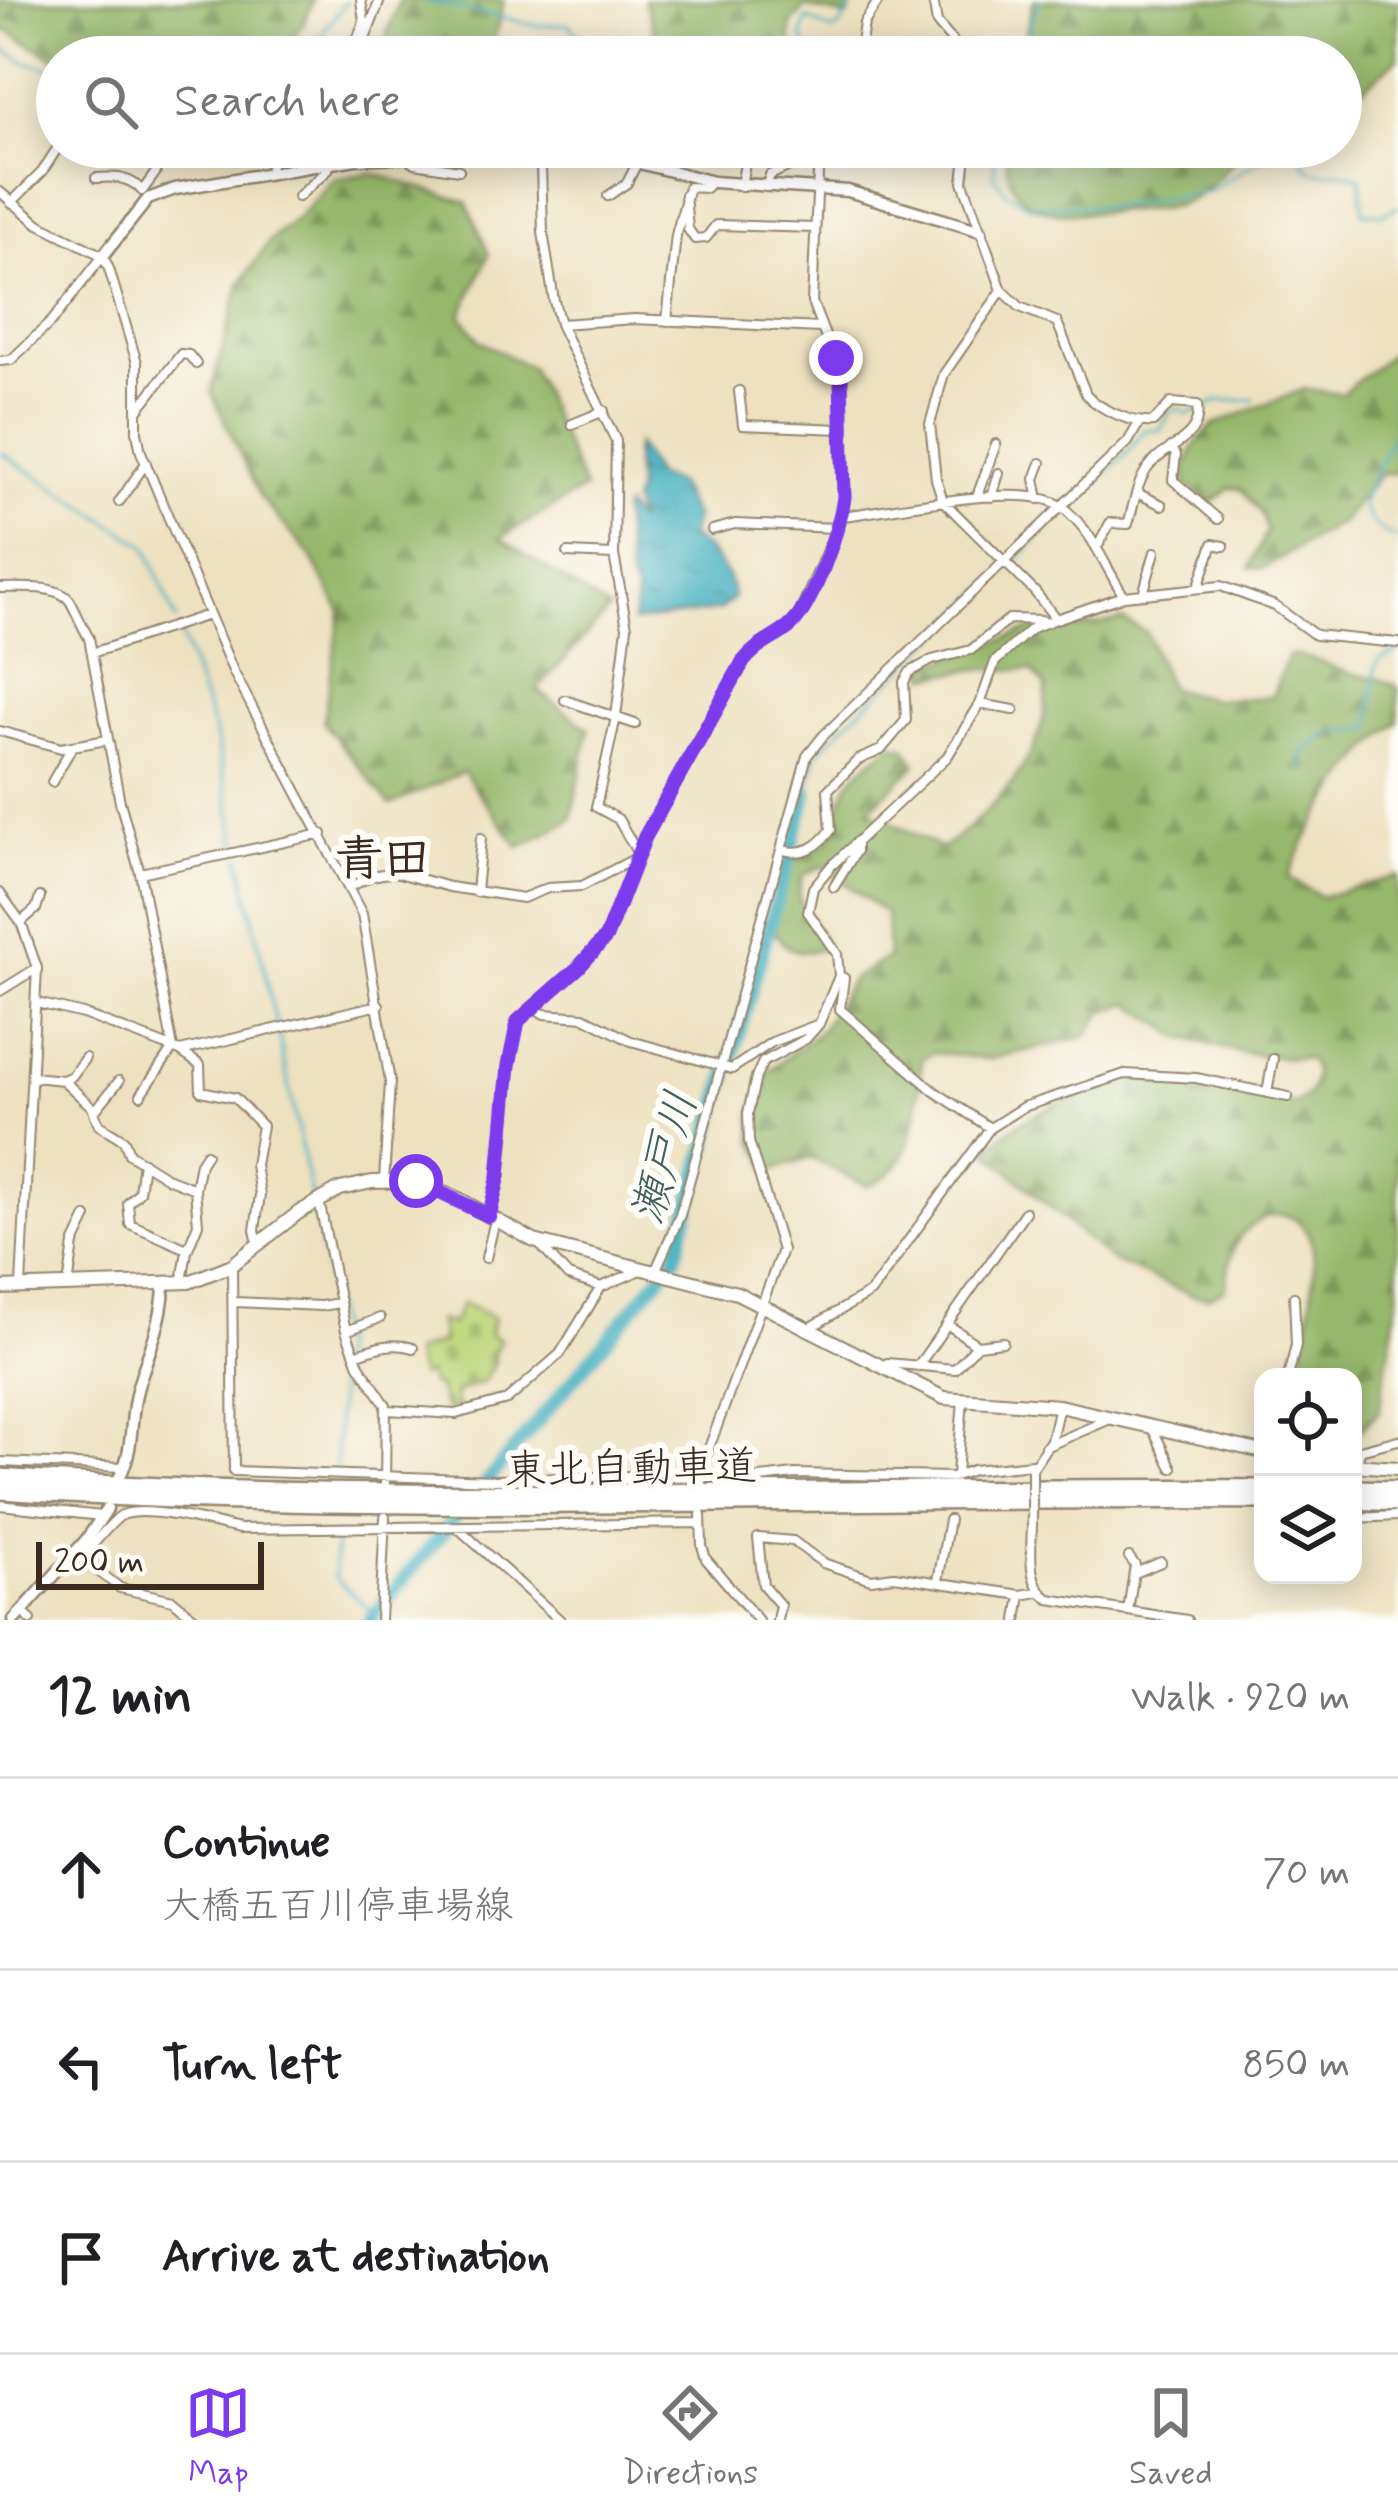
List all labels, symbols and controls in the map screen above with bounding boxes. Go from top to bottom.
search box [36,36,1362,168]
icon: search [78,69,144,135]
text: Search here [174,73,401,132]
route end [809,331,863,385]
district label: 青田 [335,829,431,892]
water label: 瀬戸川 [619,1085,713,1231]
route start [389,1154,443,1208]
map controls [1254,1368,1362,1584]
button: locate [1254,1368,1362,1476]
street label: 東北自動車道 [505,1440,757,1500]
button: layers [1254,1476,1362,1584]
scale bar [36,1536,264,1589]
text: 200 m [54,1541,144,1585]
text: 12 min [48,1665,192,1731]
text: Walk · 920 m [1131,1673,1350,1724]
text: Continue [162,1814,330,1873]
icon: ahead [48,1841,114,1907]
text: 70 m [1262,1848,1350,1899]
text: 大橋五百川停車場線 [162,1882,513,1933]
icon: left [48,2033,114,2099]
text: Turn left [162,2036,342,2095]
text: 850 m [1242,2040,1350,2091]
icon: arrive [48,2225,114,2291]
text: Arrive at destination [162,2228,550,2287]
tab: Map [185,2380,251,2496]
tab: Directions [622,2380,758,2496]
tab: Saved [1129,2380,1213,2496]

